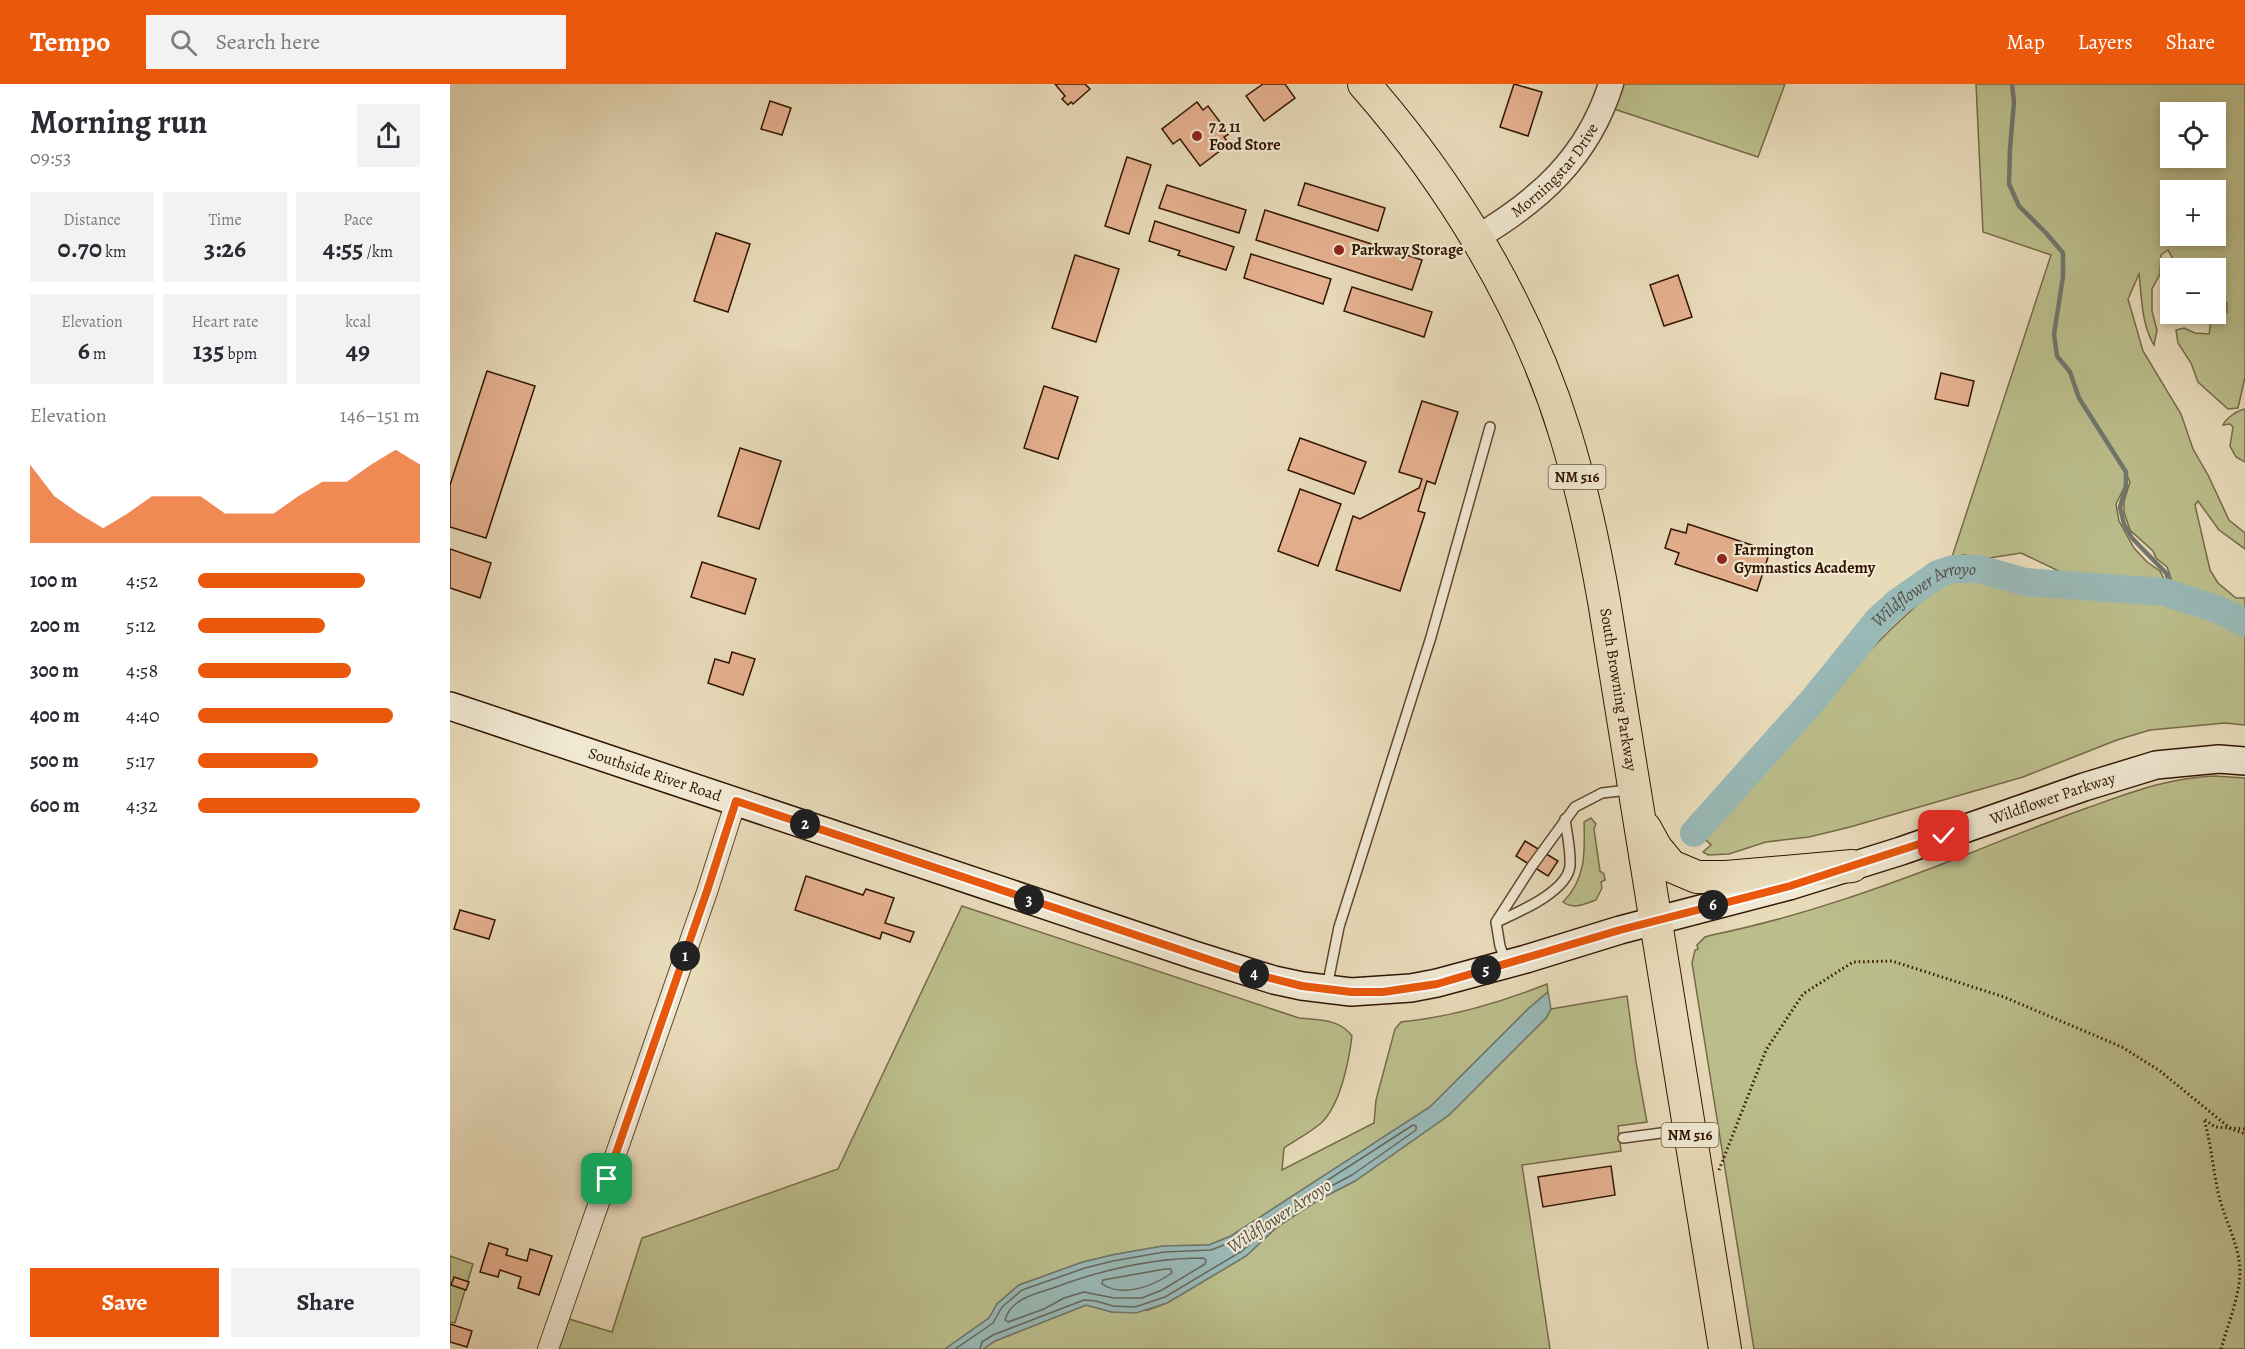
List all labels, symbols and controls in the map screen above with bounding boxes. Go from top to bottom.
search box [146,15,566,69]
text: Tempo [30,23,110,61]
icon: search [167,26,200,59]
text: Search here [215,27,320,57]
text: Map [2006,28,2045,56]
text: Layers [2078,28,2133,56]
text: Share [2166,28,2215,56]
text: Morning run [30,99,207,144]
map controls [2160,102,2226,324]
button: locate [2160,102,2226,168]
button: share [357,104,420,167]
place label: 7 2 11 Food Store [1209,116,1281,156]
street label: Morningstar Drive [1506,119,1604,223]
marker: 7 2 11 Food Store [1190,129,1204,143]
text: 09:53 [30,144,71,171]
button: + [2160,180,2226,246]
text: Distance [63,209,121,231]
text: Time [208,209,242,231]
text: Pace [343,209,373,231]
text: 0.70 [58,231,102,266]
text: 3:26 [204,231,246,266]
text: 4:55 [323,231,363,266]
place label: Parkway Storage [1351,239,1463,261]
text: km [102,241,126,263]
text: /km [363,241,393,263]
marker: Parkway Storage [1332,243,1346,257]
button: − [2160,258,2226,324]
text: Elevation [61,311,123,333]
text: Heart rate [192,311,258,333]
text: kcal [345,311,371,333]
text: 6 [78,333,90,368]
text: 135 [193,333,224,368]
text: 49 [346,333,370,368]
text: m [90,343,106,365]
text: bpm [224,343,257,365]
text: Elevation [30,402,107,429]
text: 146–151 m [340,402,420,429]
road number: NM 516 [1548,465,1606,489]
place label: Farmington Gymnastics Academy [1734,539,1876,579]
marker: Farmington Gymnastics Academy [1715,552,1729,566]
water label: Wildflower Arroyo [1866,557,1976,633]
text: 100 m [30,567,78,594]
text: 4:52 [126,567,158,594]
street label: South Browning Parkway [1594,607,1643,774]
text: 200 m [30,612,80,639]
text: 5:12 [126,612,156,639]
text: 300 m [30,657,79,684]
text: 4:58 [126,657,158,684]
text: 400 m [30,702,80,729]
text: 4:40 [126,702,160,729]
street label: Southside River Road [585,742,725,807]
text: 500 m [30,747,79,774]
text: 5:17 [126,747,155,774]
street label: Wildflower Parkway [1986,767,2119,830]
text: 600 m [30,792,80,819]
text: 4:32 [126,792,158,819]
pin: 2 [790,809,820,839]
pin [1918,810,1969,861]
text: 2 [801,813,809,835]
icon: check [1927,819,1960,852]
pin: 3 [1014,885,1044,915]
text: 3 [1026,889,1032,911]
pin: 6 [1698,890,1728,920]
text: 6 [1709,894,1717,916]
pin: 1 [670,941,700,971]
text: 1 [682,945,688,967]
pin: 5 [1471,955,1501,985]
pin: 4 [1239,959,1269,989]
text: 5 [1483,959,1489,981]
text: 4 [1250,963,1258,985]
road number: NM 516 [1662,1123,1718,1147]
pin [581,1153,632,1204]
icon: arrive [590,1162,623,1195]
water label: Wildflower Arroyo [1222,1173,1336,1259]
button: Save [30,1268,219,1337]
button: Share [231,1268,420,1337]

